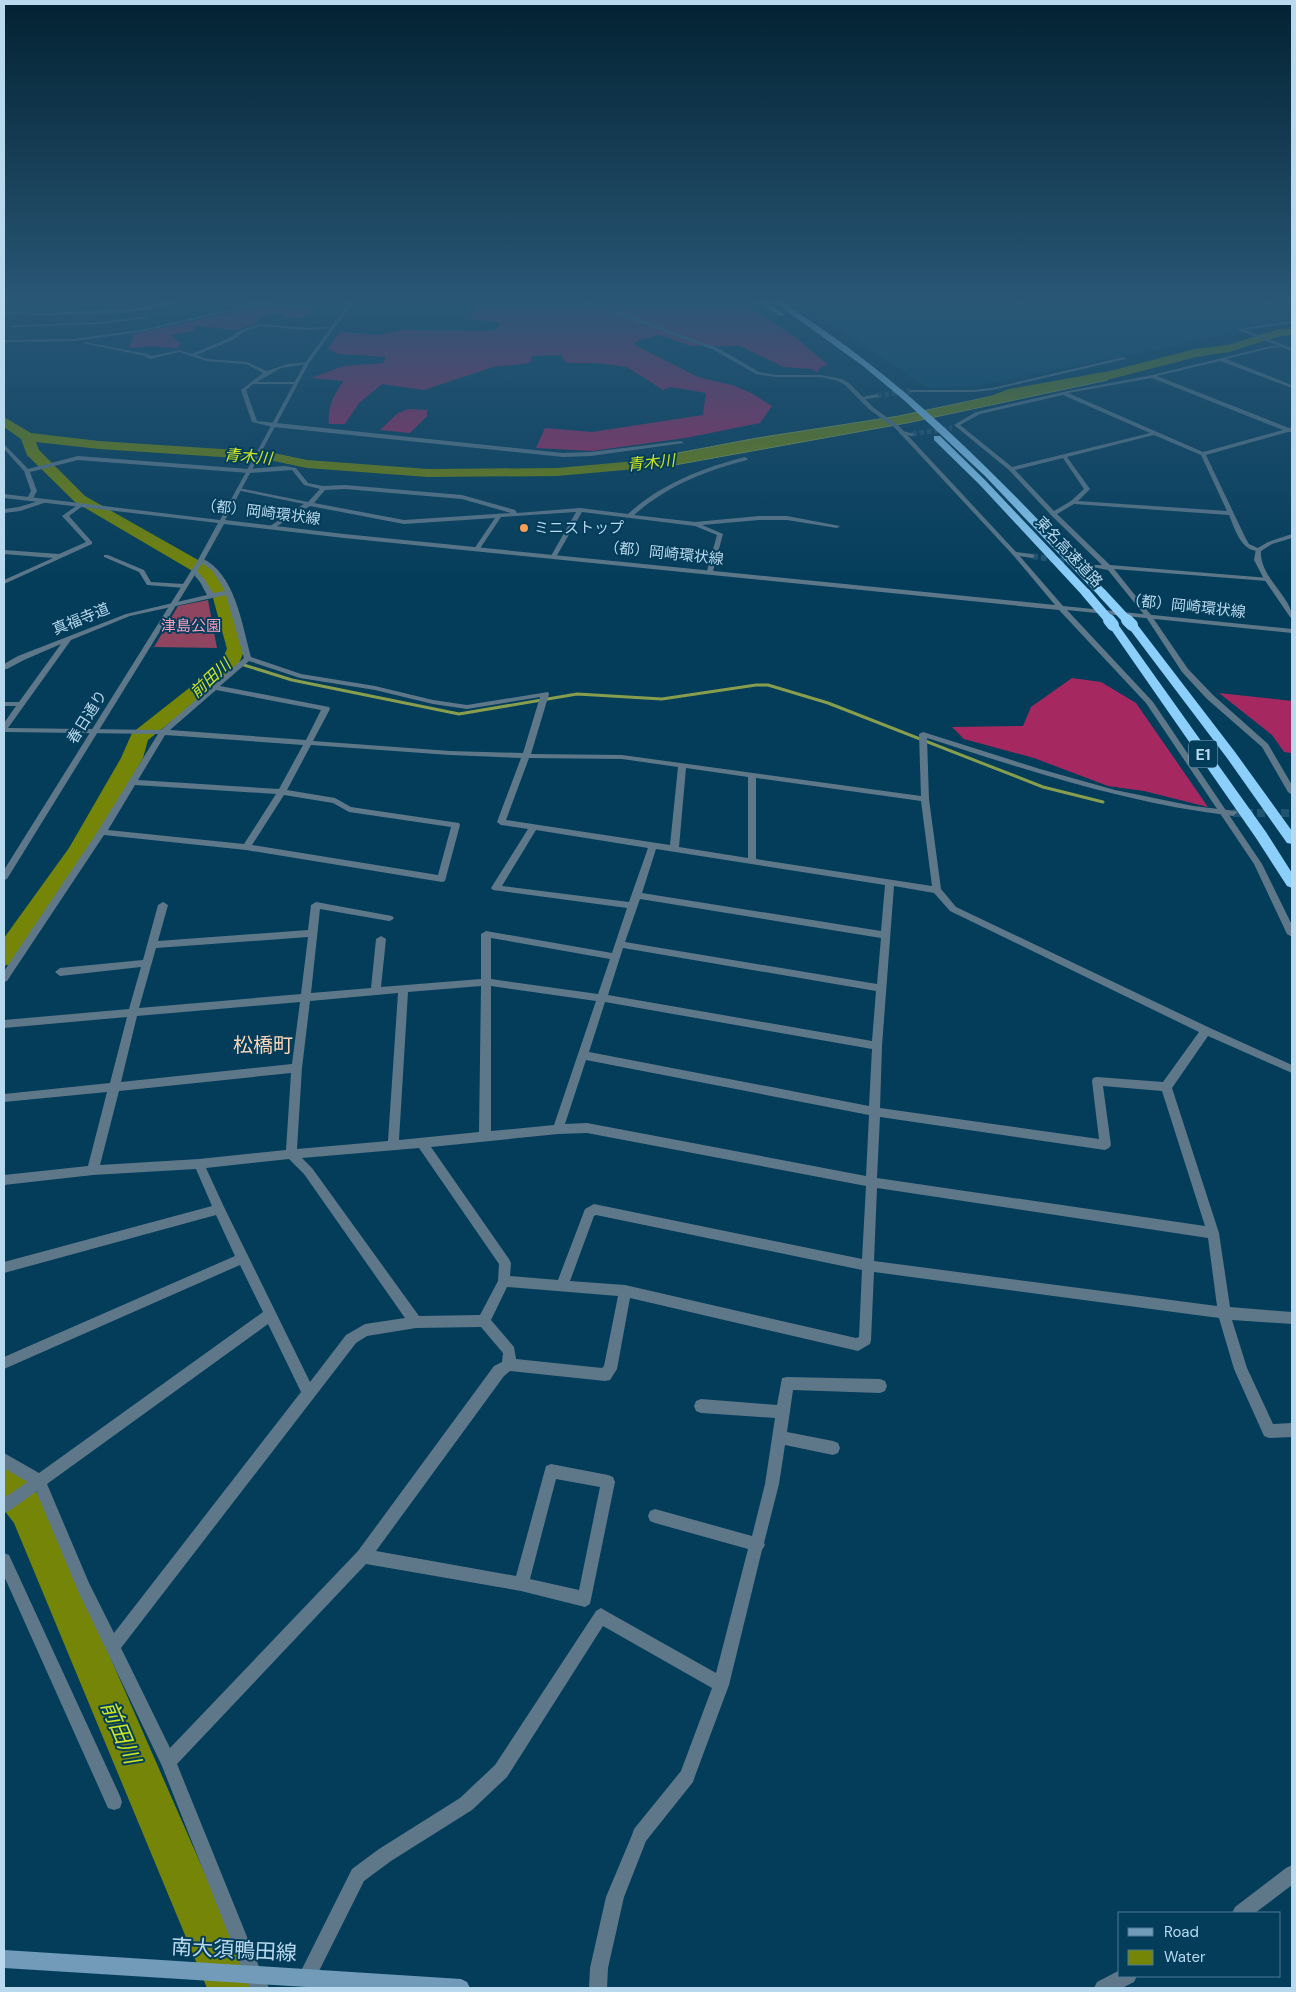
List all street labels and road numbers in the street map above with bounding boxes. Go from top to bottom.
street label: （都）岡崎環状線 [200,495,322,529]
street label: 東名高速道路 [1031,512,1107,592]
street label: （都）岡崎環状線 [603,537,725,569]
street label: （都）岡崎環状線 [1125,590,1247,622]
street label: 真福寺道 [49,598,113,640]
street label: 春日通り [63,686,111,748]
road number: E1 [1189,741,1217,768]
street label: 南大須鴨田線 [170,1933,298,1967]

